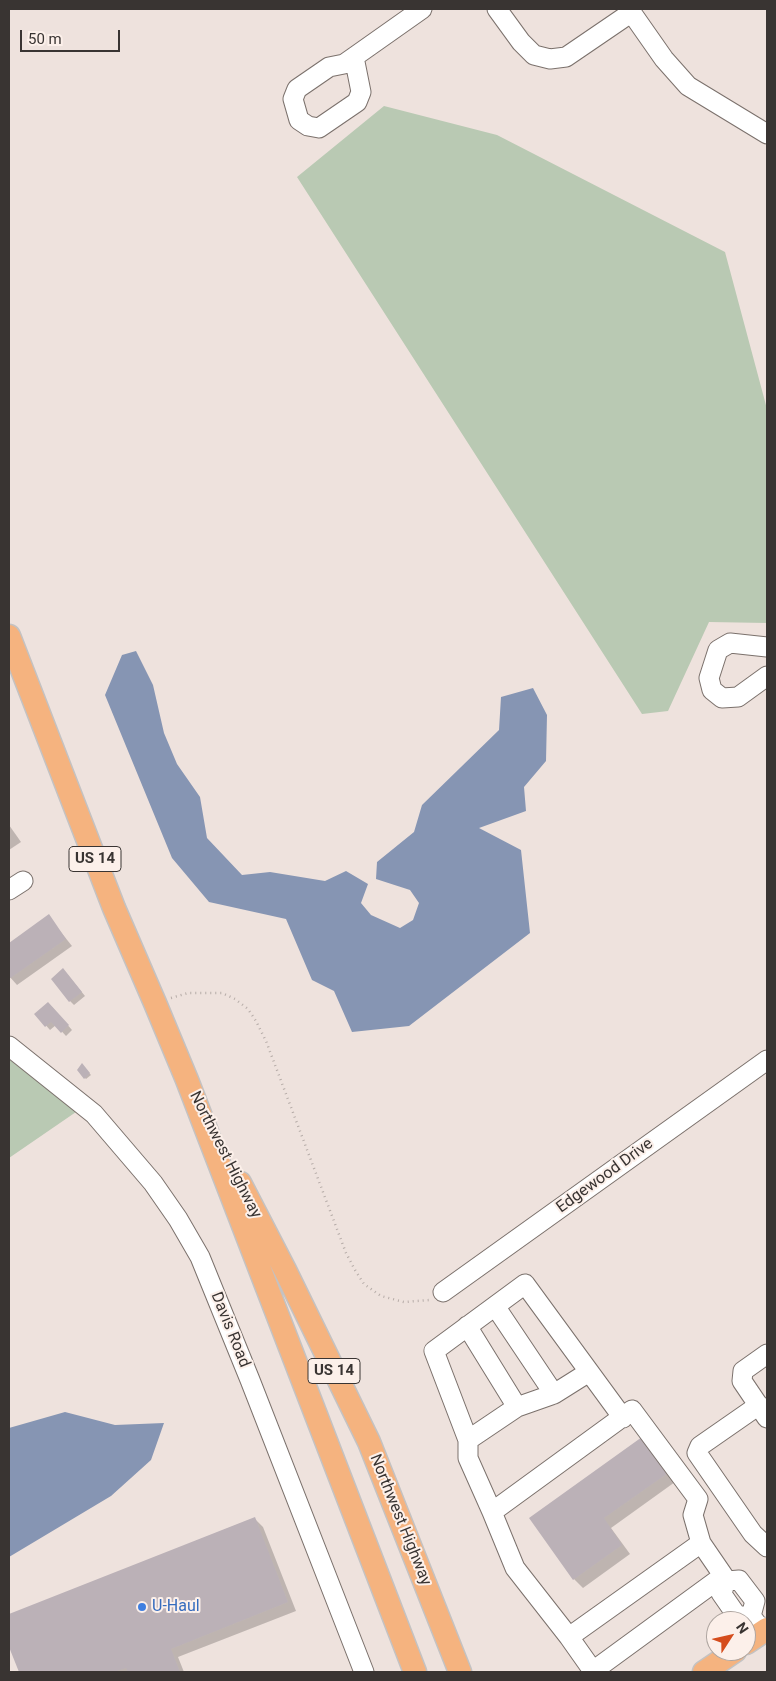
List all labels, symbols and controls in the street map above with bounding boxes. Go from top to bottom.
scale bar [22,20,122,52]
text: 50 m [28,30,62,48]
road number: US 14 [69,846,121,872]
street label: Northwest Highway [185,1088,265,1222]
street label: Edgewood Drive [553,1135,657,1217]
street label: Davis Road [206,1289,254,1371]
road number: US 14 [308,1358,360,1384]
street label: Northwest Highway [365,1452,435,1588]
place label: U-Haul [152,1597,200,1617]
marker: U-Haul [136,1601,148,1613]
north arrow [706,1611,756,1661]
text: N [733,1619,752,1637]

